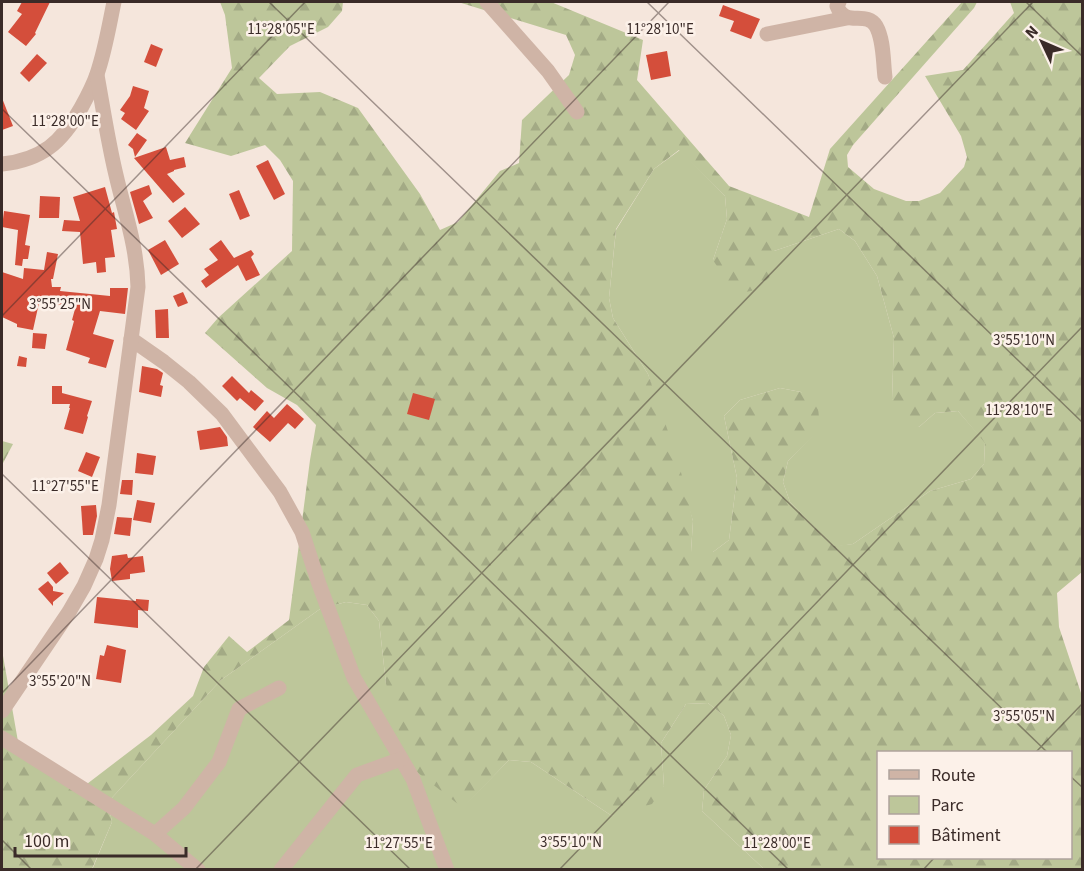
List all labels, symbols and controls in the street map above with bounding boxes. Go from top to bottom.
north arrow [1012,12,1072,72]
text: 11°28'05"E [247,19,315,40]
text: 11°28'10"E [626,19,694,40]
text: N [1020,21,1044,44]
text: 11°28'00"E [31,111,99,132]
text: 3°55'25"N [29,294,91,315]
text: 3°55'10"N [993,330,1055,351]
text: 11°28'10"E [985,400,1053,421]
text: 11°27'55"E [31,476,99,497]
text: 3°55'20"N [29,671,91,692]
text: 3°55'05"N [993,706,1055,727]
legend [877,751,1072,859]
text: Route [931,763,975,788]
text: Parc [931,793,964,818]
scale bar [15,820,186,858]
text: Bâtiment [931,823,1001,848]
text: 100 m [24,829,69,854]
text: 3°55'10"N [540,832,602,853]
text: 11°27'55"E [365,833,433,854]
text: 11°28'00"E [743,833,811,854]

